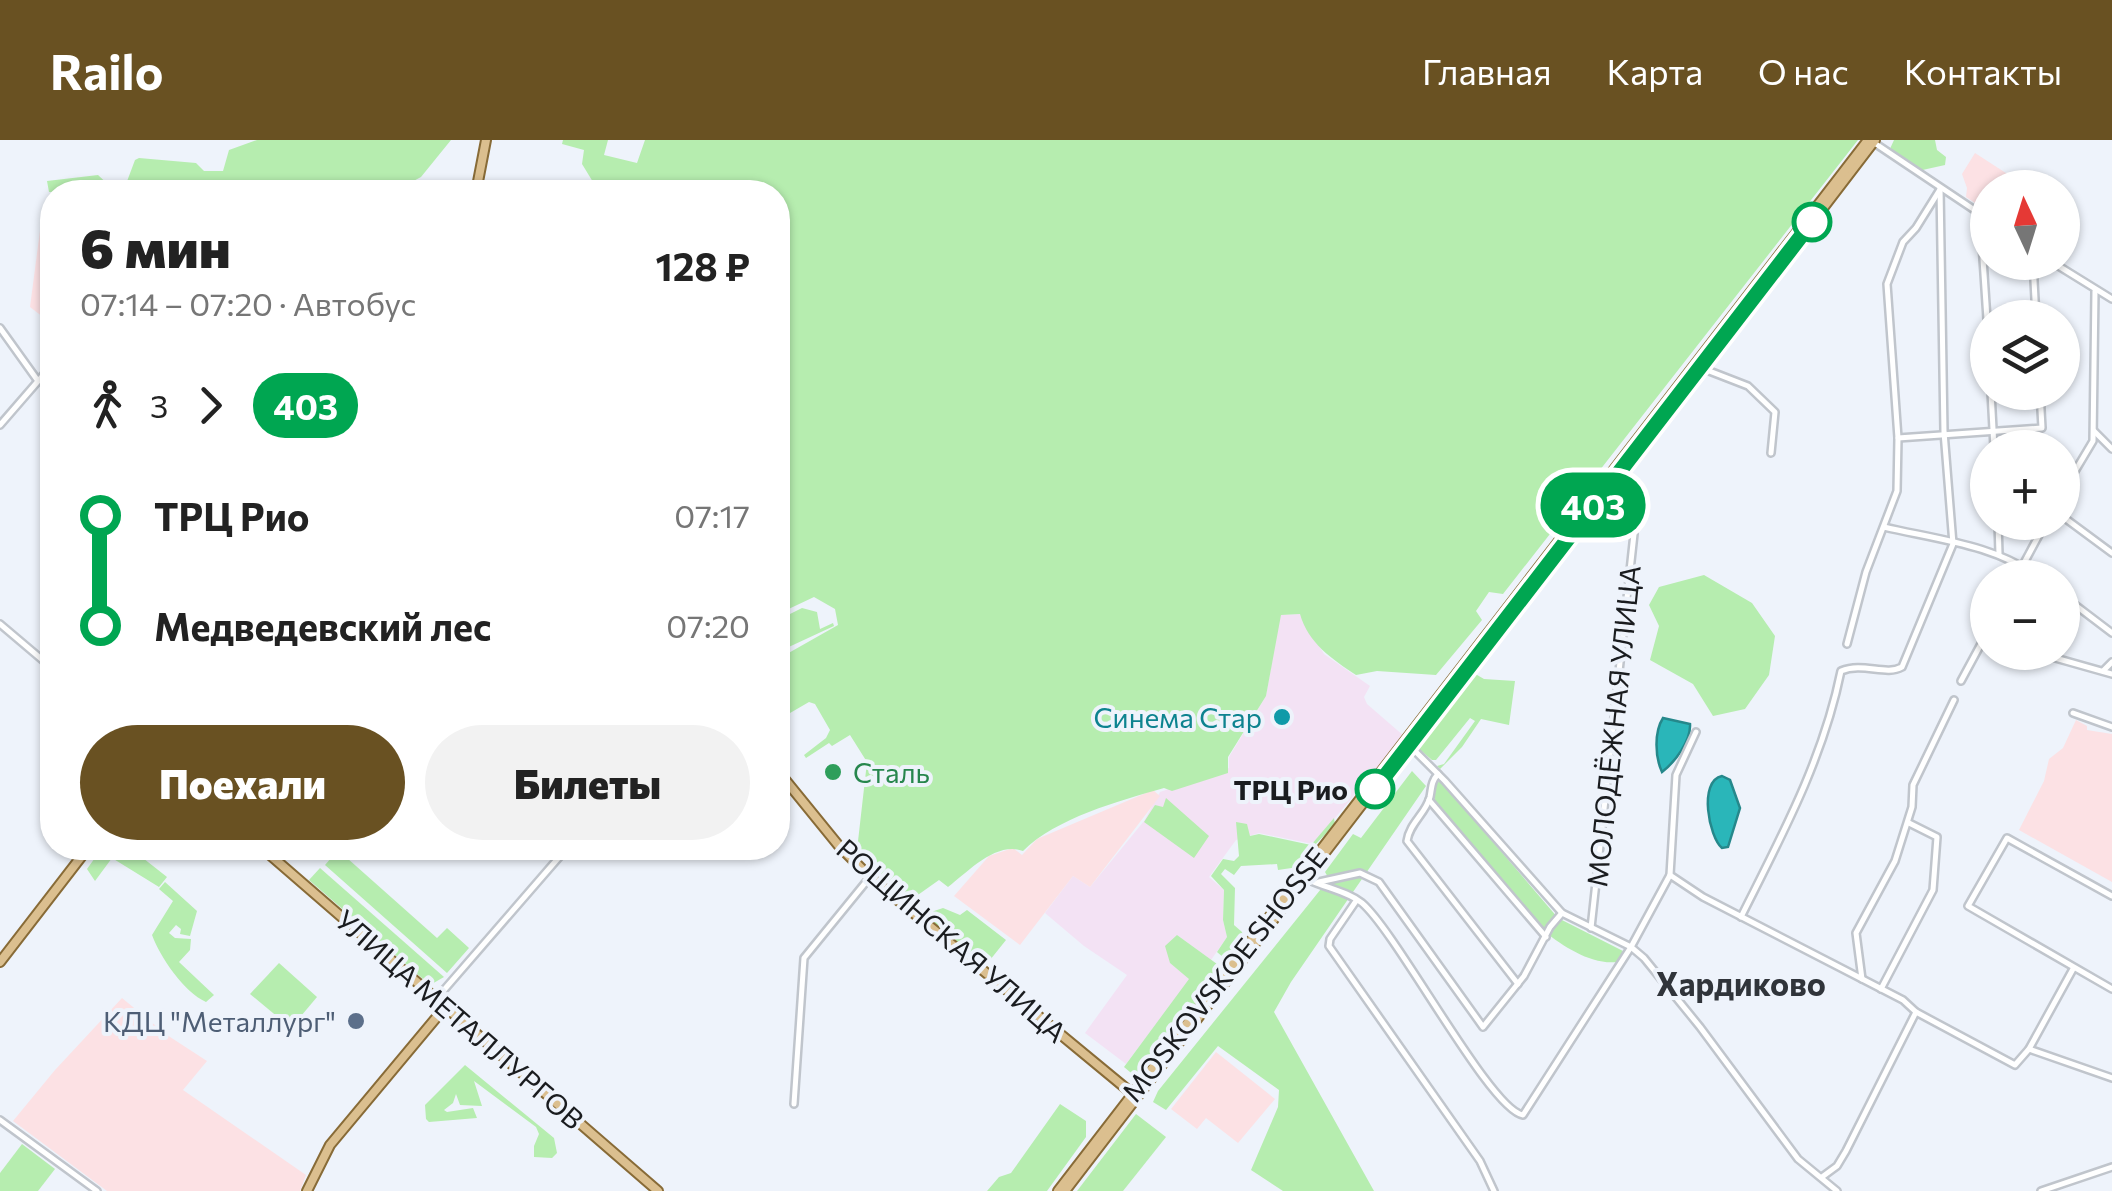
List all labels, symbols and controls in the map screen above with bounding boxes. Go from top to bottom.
text: Railo [50,41,163,100]
text: Главная [1422,49,1552,92]
text: Карта [1607,49,1703,92]
text: О нас [1758,49,1849,92]
text: Контакты [1904,49,2062,92]
north arrow [1970,170,2080,280]
map controls [1970,170,2080,670]
unlabelled marker [1793,203,1831,241]
text: 6 мин [80,212,231,279]
text: 128 ₽ [656,242,750,289]
text: 07:14 – 07:20 · Автобус [80,283,416,323]
button: layers [1970,300,2080,410]
icon: walk [80,378,135,433]
icon: forward [183,378,238,433]
text: 403 [273,384,338,427]
text: 3 [150,385,168,425]
button: + [1970,430,2080,540]
line badge: 403 [1536,472,1650,538]
text: 403 [1561,484,1625,527]
text: ТРЦ Рио [154,492,310,539]
text: 07:17 [674,495,750,535]
button: − [1970,560,2080,670]
street label: МОЛОДЁЖНАЯ УЛИЦА [1579,563,1647,889]
text: Медведевский лес [154,602,492,649]
text: 07:20 [666,605,750,645]
place label: Синема Стар [1093,700,1262,734]
marker: Синема Стар [1271,706,1293,728]
button: Поехали [80,725,405,840]
button: Билеты [425,725,750,840]
place label: Сталь [853,755,930,789]
marker: Сталь [822,761,844,783]
marker: ТРЦ Рио [1356,770,1394,808]
place label: ТРЦ Рио [1233,772,1348,806]
street label: РОЩИНСКАЯ УЛИЦА [830,831,1074,1049]
street label: MOSKOVSKOE SHOSSE [1114,840,1334,1108]
street label: УЛИЦА МЕТАЛЛУРГОВ [329,902,591,1136]
district label: Хардиково [1656,963,1826,1003]
place label: КДЦ "Металлург" [103,1004,336,1038]
marker: КДЦ "Металлург" [345,1010,367,1032]

